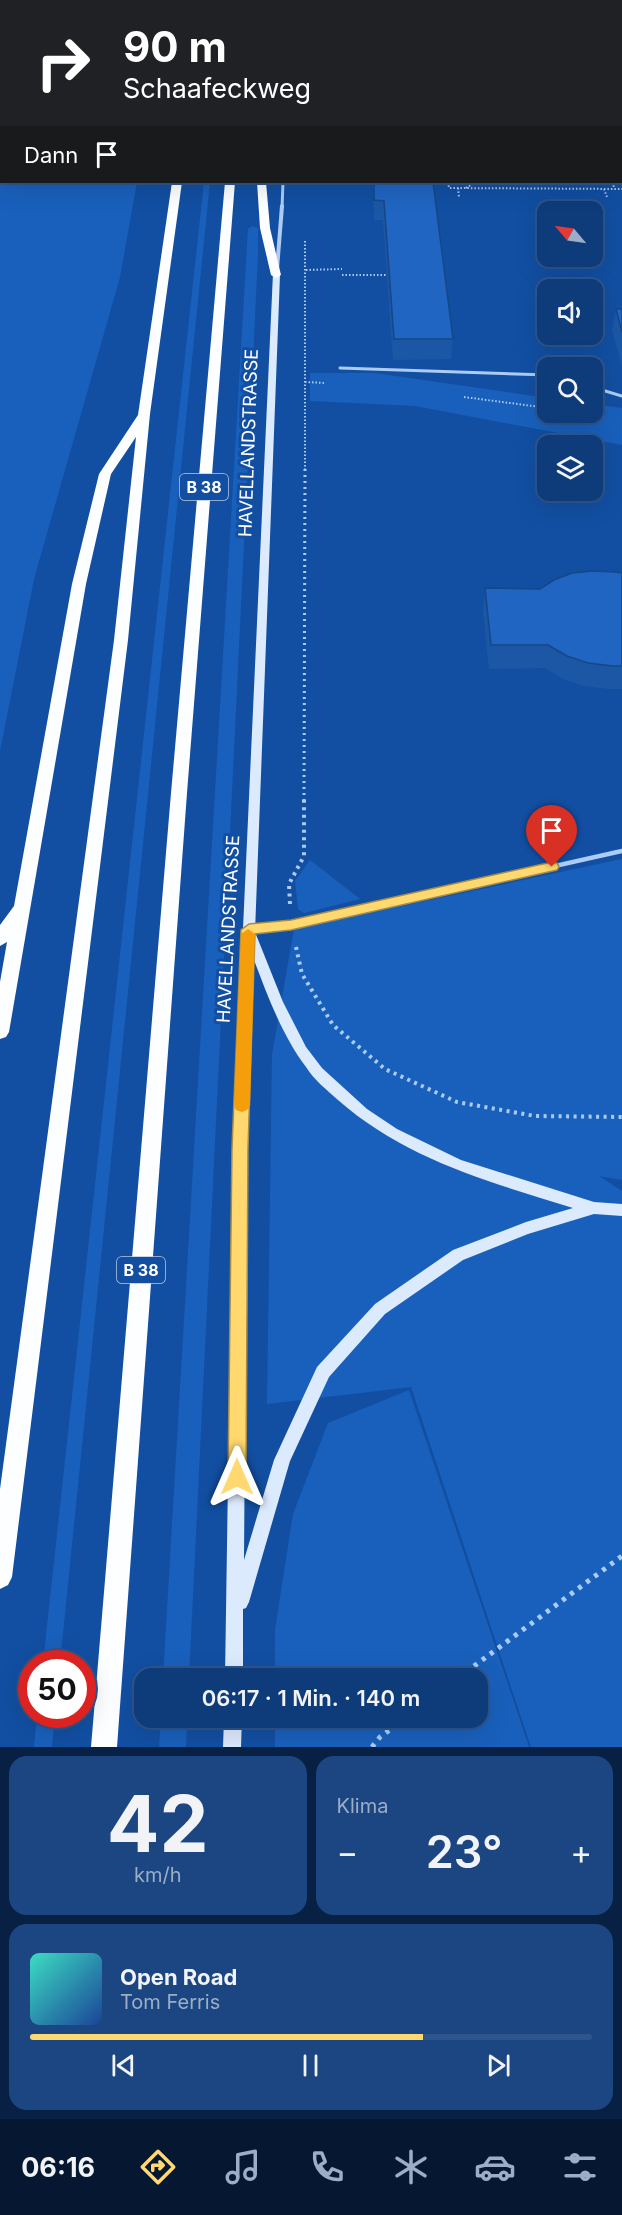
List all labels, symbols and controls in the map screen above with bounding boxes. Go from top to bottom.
text: 90 m [123,21,227,72]
icon: right [24,24,102,102]
text: Schaafeckweg [123,72,311,105]
icon: arrive [90,138,123,171]
text: Dann [24,142,78,168]
north arrow [537,201,603,267]
map controls [537,201,603,501]
button: sound [537,279,603,345]
street label: HAVELLANDSTRASSE [234,349,262,537]
button: search [537,357,603,423]
button: layers [537,435,603,501]
road number: B 38 [180,474,228,500]
pin [526,805,577,867]
icon: arrive [535,814,568,847]
street label: HAVELLANDSTRASSE [213,834,243,1024]
road number: B 38 [117,1257,165,1283]
position arrow [205,1445,269,1509]
speed limit sign: 50 [18,1650,96,1728]
text: 06:17 · 1 Min. · 140 m [202,1685,420,1711]
text: 42 [107,1776,209,1871]
text: Klima [337,1794,388,1818]
text: 23° [426,1824,503,1879]
text: − [337,1832,358,1872]
text: + [570,1832,592,1872]
text: km/h [134,1863,182,1887]
text: Open Road [120,1964,237,1990]
text: Tom Ferris [120,1990,220,2014]
icon: previous [107,2049,140,2082]
icon: pause [294,2049,327,2082]
icon: next [482,2049,515,2082]
icon: directions [137,2146,179,2188]
icon: music [222,2146,264,2188]
icon: phone [306,2146,348,2188]
icon: climate [390,2146,432,2188]
icon: car [474,2146,516,2188]
icon: filters [559,2146,601,2188]
text: 06:16 [21,2151,95,2184]

